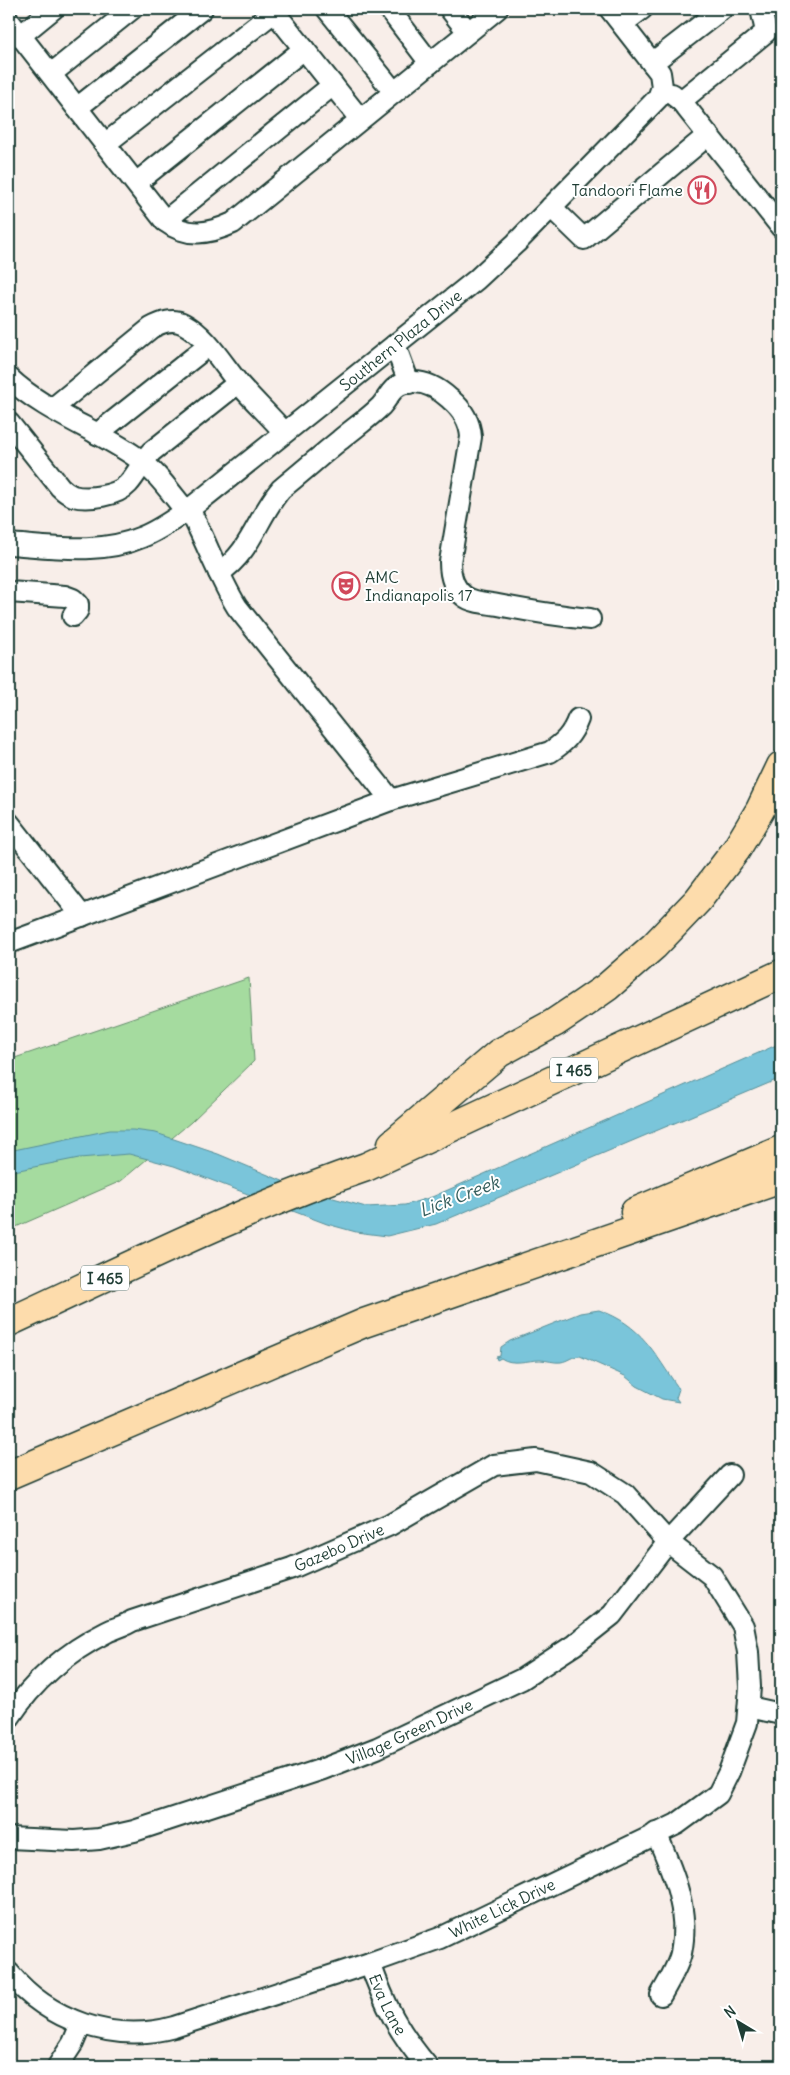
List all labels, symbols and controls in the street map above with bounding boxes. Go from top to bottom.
restaurant icon: Tandoori Flame [687,175,717,205]
place label: Tandoori Flame [572,180,683,200]
street label: Southern Plaza Drive [335,285,466,395]
place label: AMC Indianapolis 17 [365,567,472,605]
theatre icon: AMC Indianapolis 17 [331,571,361,601]
road number: I 465 [550,1058,598,1082]
water label: Lick Creek [416,1170,504,1222]
road number: I 465 [81,1266,129,1290]
street label: Gazebo Drive [291,1519,387,1576]
street label: Village Green Drive [343,1694,476,1769]
street label: White Lick Drive [446,1874,558,1942]
street label: Eva Lane [365,1971,411,2039]
north arrow [712,1998,762,2048]
text: N [721,2002,739,2022]

